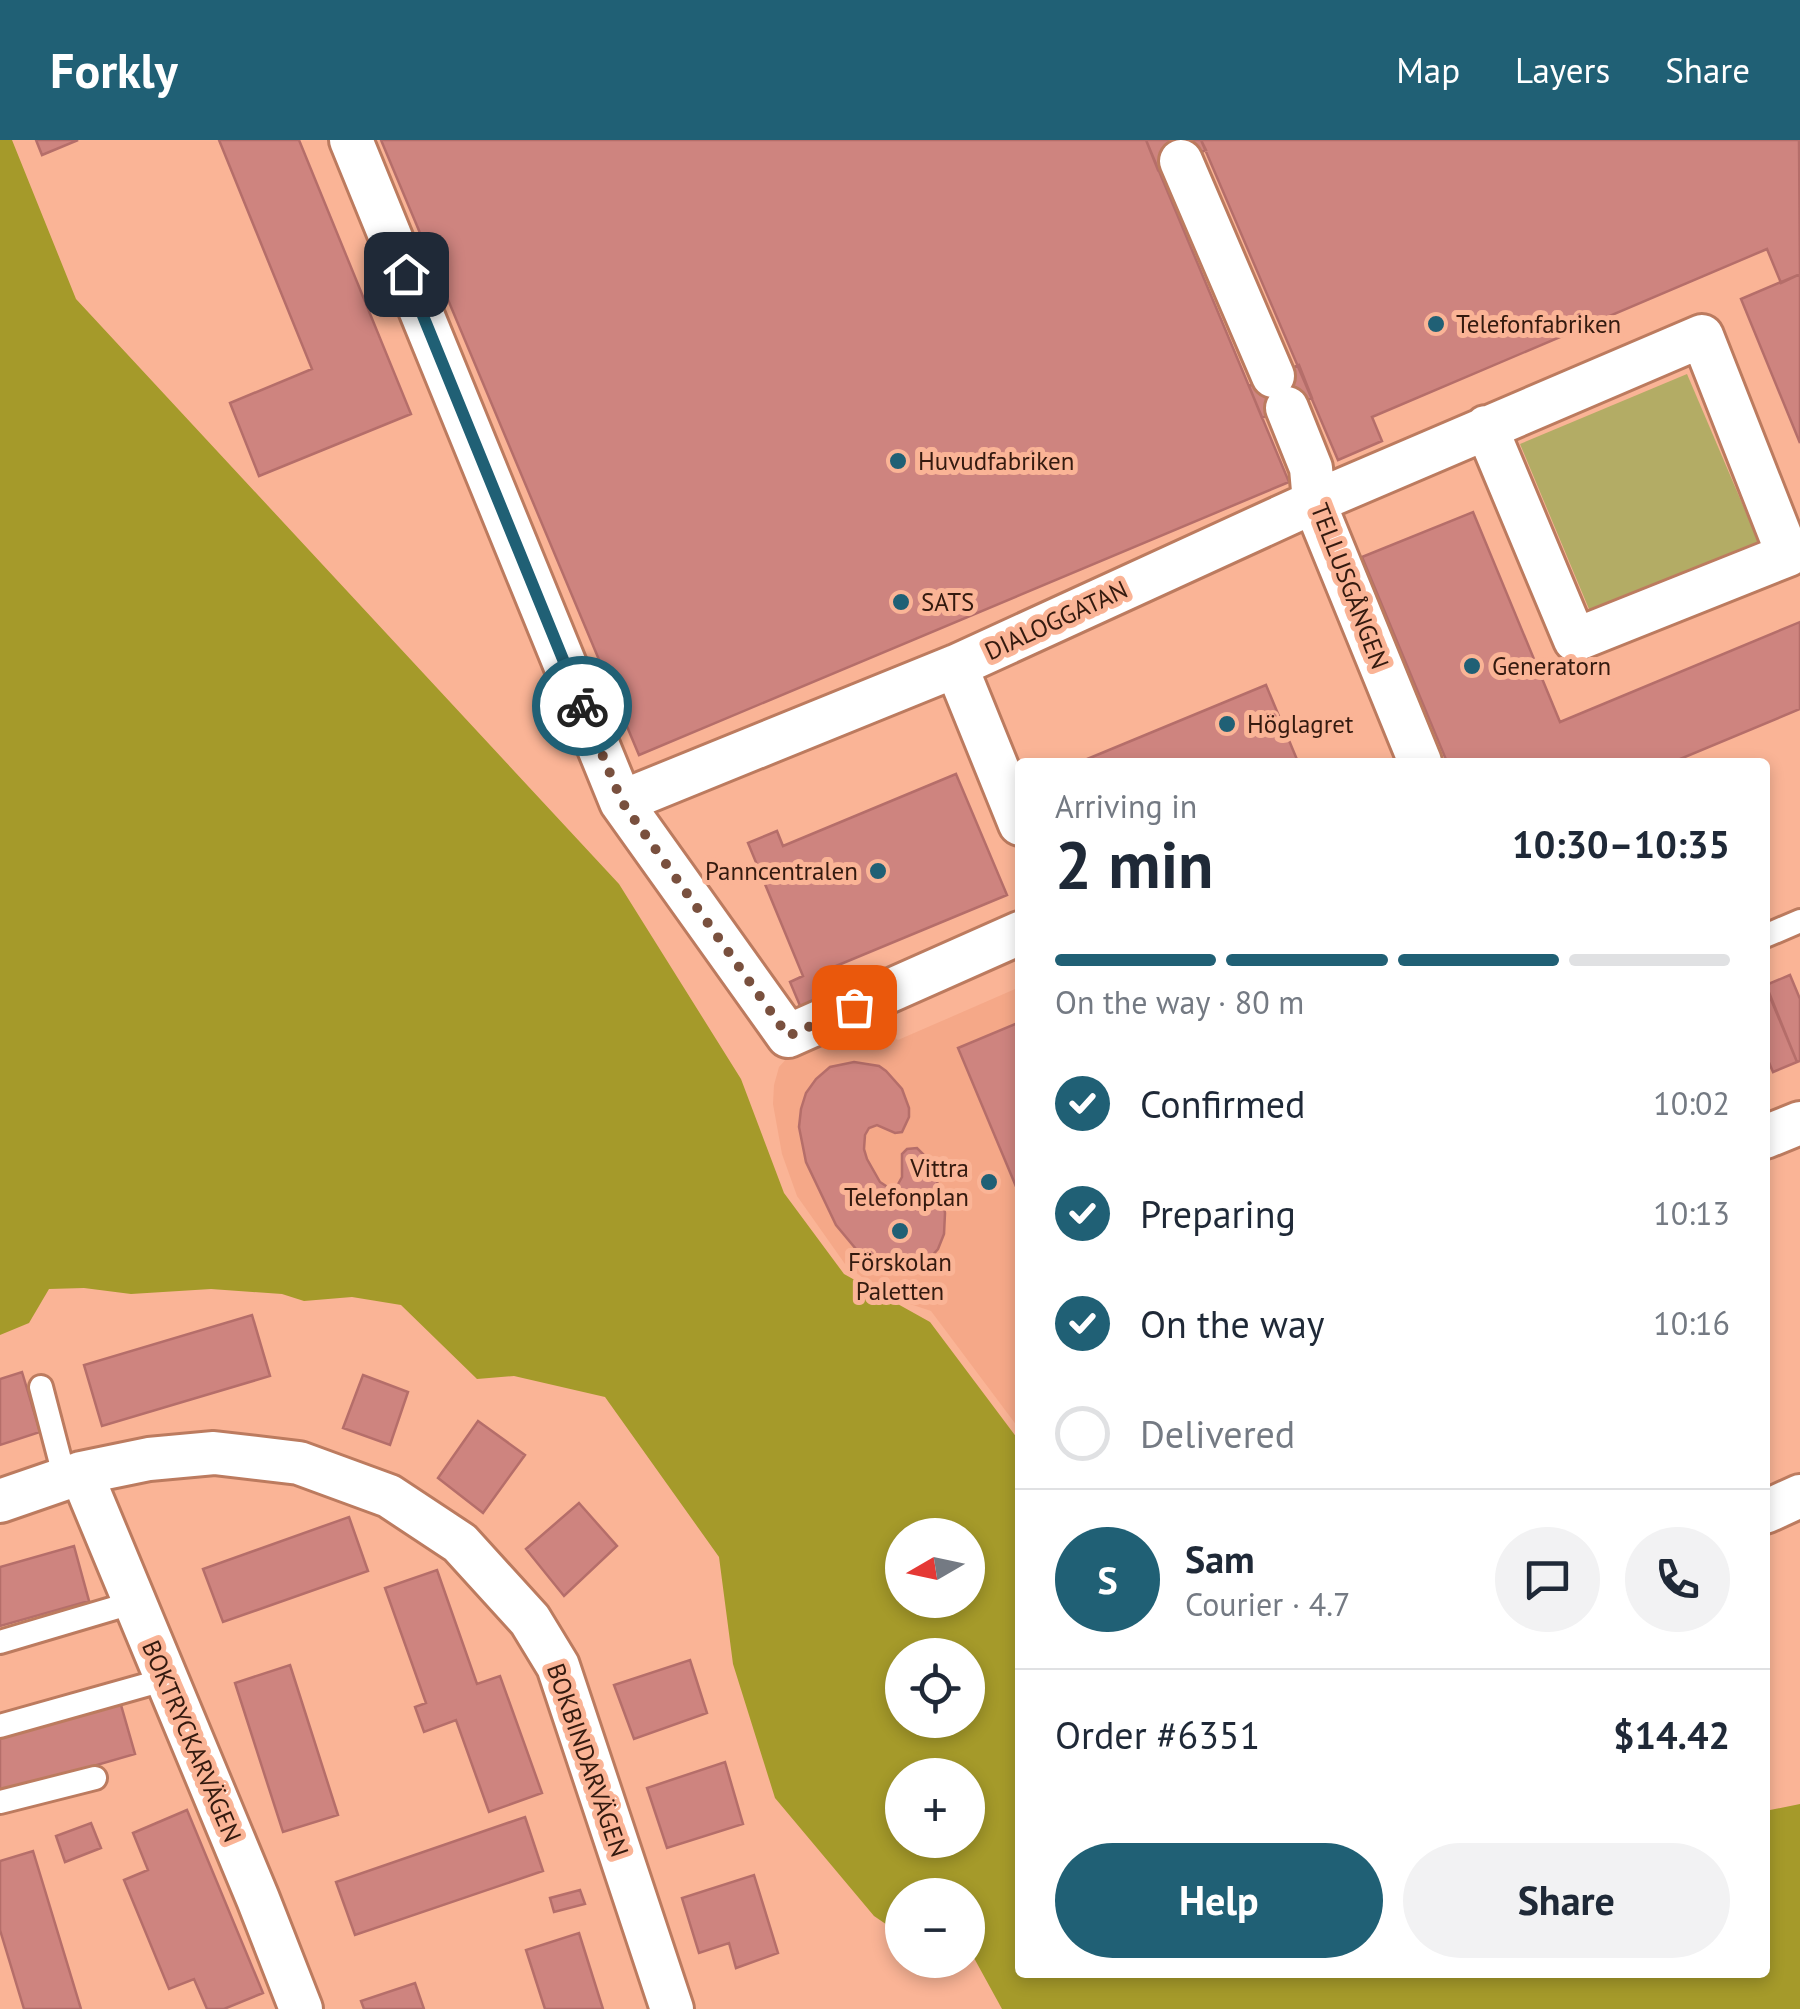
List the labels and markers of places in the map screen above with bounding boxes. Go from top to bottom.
pin [364,232,449,317]
place label: Telefonfabriken [1456,308,1621,340]
marker: Telefonfabriken [1425,313,1447,335]
place label: Huvudfabriken [918,445,1074,477]
marker: Huvudfabriken [887,450,909,472]
place label: SATS [921,586,974,618]
marker: SATS [890,591,912,613]
place label: Generatorn [1492,650,1611,682]
marker: Generatorn [1461,655,1483,677]
place label: Höglagret [1247,708,1354,740]
marker: Höglagret [1216,713,1238,735]
place label: Panncentralen [705,855,858,887]
marker: Panncentralen [867,860,889,882]
pin [812,965,897,1050]
place label: Vittra Telefonplan [844,1152,969,1213]
marker: Vittra Telefonplan [978,1171,1000,1193]
marker: Förskolan Paletten [889,1220,911,1242]
place label: Förskolan Paletten [848,1246,952,1307]

